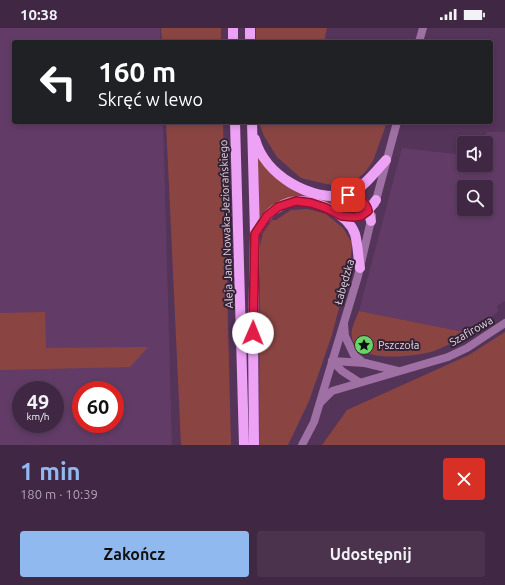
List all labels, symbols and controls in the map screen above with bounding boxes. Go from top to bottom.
text: 10:38 [20,6,58,23]
icon: left [32,56,84,108]
text: 160 m [98,56,176,87]
text: Skręć w lewo [98,89,203,109]
map controls [457,136,493,216]
button: sound [457,136,493,172]
street label: Aleja Jana Nowaka-Jeziorańskiego [217,139,235,309]
pin [331,178,365,212]
button: search [457,180,493,216]
icon: arrive [337,184,359,206]
street label: Łabędzka [332,258,356,306]
position arrow [232,312,274,354]
street label: Szafirowa [447,314,495,348]
place icon: Pszczoła [353,334,375,356]
place label: Pszczoła [378,339,419,351]
speed limit sign: 60 [72,381,124,433]
text: 49 [27,390,49,413]
text: km/h [26,411,50,422]
text: 1 min [20,458,81,485]
button: close [443,458,485,500]
text: 180 m · 10:39 [20,487,98,501]
button: Zakończ [20,531,249,577]
button: Udostępnij [257,531,485,577]

